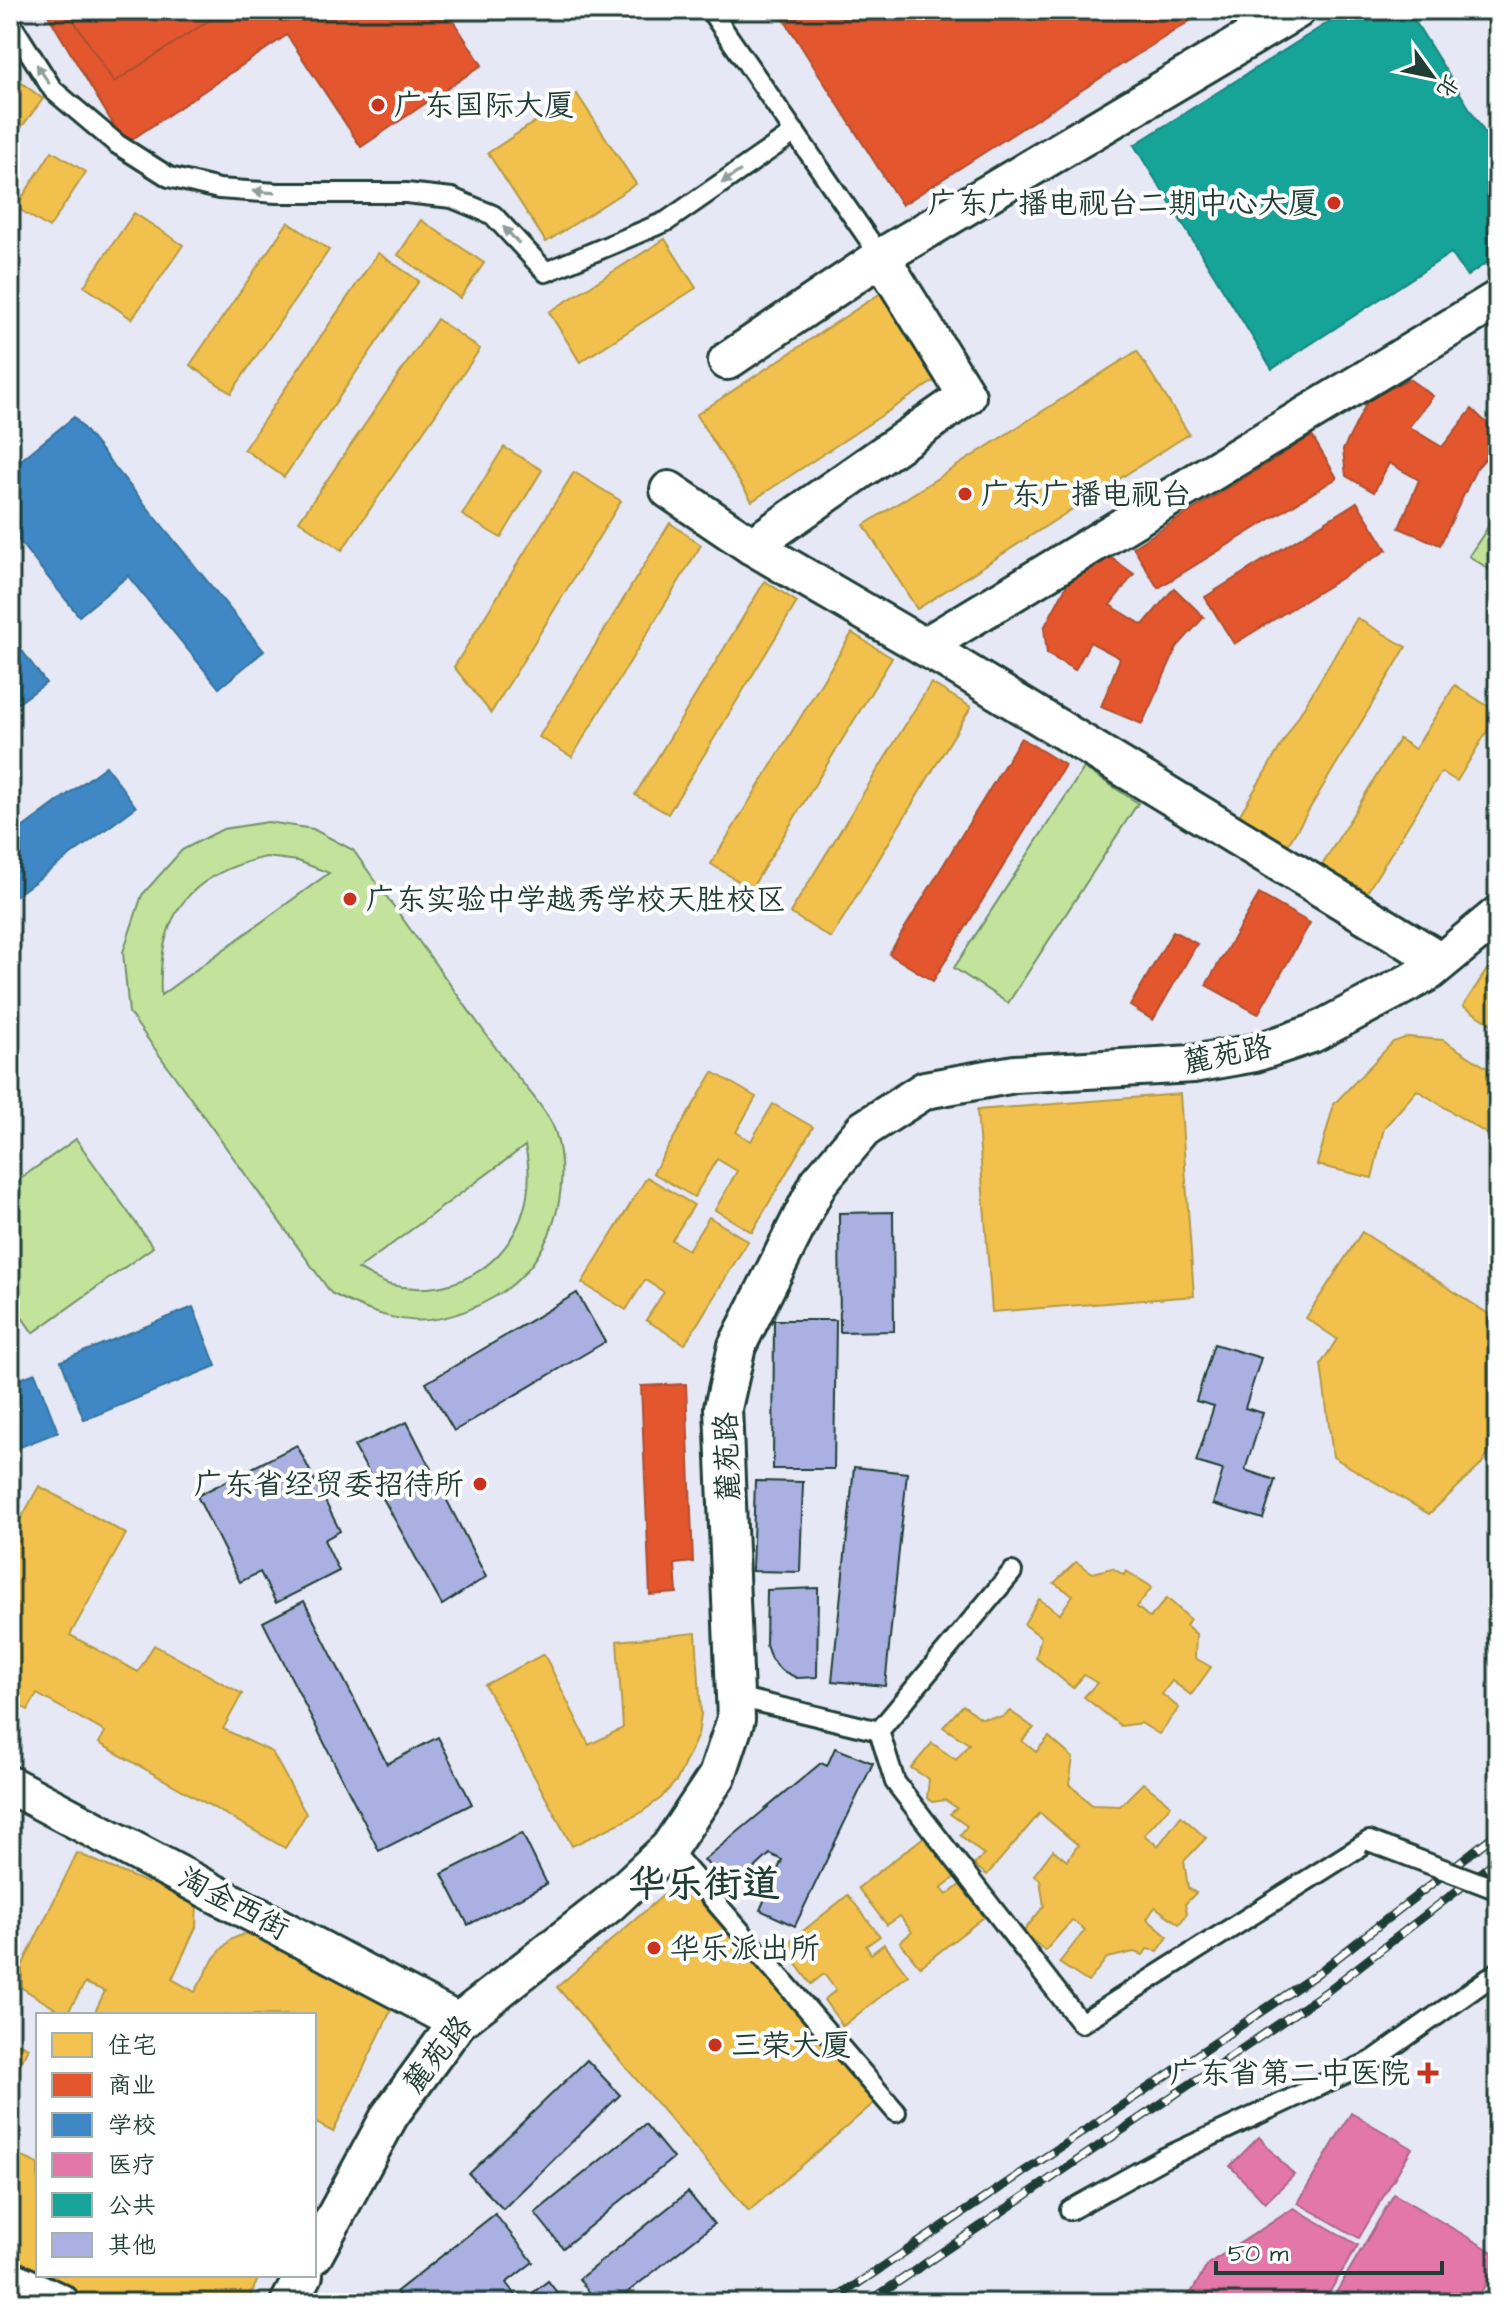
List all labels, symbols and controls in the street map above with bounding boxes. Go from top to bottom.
north arrow [1392,36,1472,116]
one-way arrow [37,63,51,85]
text: 北 [1429,68,1467,104]
place label: 广东国际大厦 [394,85,574,127]
marker: 广东国际大厦 [369,96,387,114]
one-way arrow [720,169,742,183]
place label: 广东广播电视台二期中心大厦 [928,183,1318,225]
one-way arrow [251,185,276,198]
marker: 广东广播电视台二期中心大厦 [1325,194,1343,212]
one-way arrow [503,225,521,244]
place label: 广东广播电视台 [981,474,1191,516]
marker: 广东广播电视台 [956,485,974,503]
place label: 广东实验中学越秀学校天胜校区 [366,879,786,921]
marker: 广东实验中学越秀学校天胜校区 [341,890,359,908]
street label: 麓苑路 [1179,1026,1275,1084]
street label: 麓苑路 [705,1411,751,1503]
place label: 广东省经贸委招待所 [194,1464,464,1506]
marker: 广东省经贸委招待所 [471,1475,489,1493]
street label: 淘金西街 [171,1857,296,1951]
district label: 华乐街道 [628,1859,780,1911]
place label: 华乐派出所 [670,1928,820,1970]
marker: 华乐派出所 [645,1939,663,1957]
street label: 麓苑路 [393,2006,482,2103]
legend [36,2013,316,2277]
place label: 三荣大厦 [731,2025,851,2067]
text: 住宅 [108,2029,156,2063]
marker: 三荣大厦 [706,2036,724,2054]
place label: 广东省第二中医院 [1170,2053,1410,2095]
marker: 广东省第二中医院 [1417,2062,1439,2084]
text: 商业 [108,2069,156,2103]
text: 学校 [108,2109,156,2143]
text: 医疗 [108,2149,156,2183]
text: 公共 [108,2189,156,2223]
scale bar [1216,2225,1442,2275]
text: 其他 [108,2229,156,2263]
text: 50 m [1228,2237,1289,2271]

